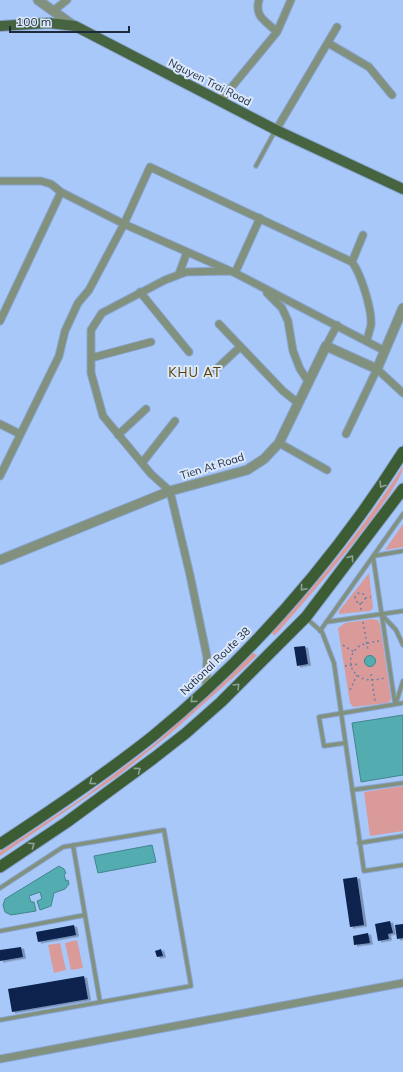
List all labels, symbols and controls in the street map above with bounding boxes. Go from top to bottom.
scale bar [10,8,129,34]
text: 100 m [16,14,51,29]
street label: Nguyen Trai Road [166,55,254,109]
district label: KHU AT [168,364,222,380]
street label: Tien At Road [178,450,246,482]
one-way arrow [380,480,387,487]
one-way arrow [347,555,354,562]
one-way arrow [301,583,308,591]
street label: National Route 38 [177,624,253,698]
one-way arrow [232,683,240,691]
one-way arrow [190,696,198,703]
one-way arrow [134,768,141,775]
one-way arrow [89,777,96,784]
one-way arrow [28,843,35,850]

